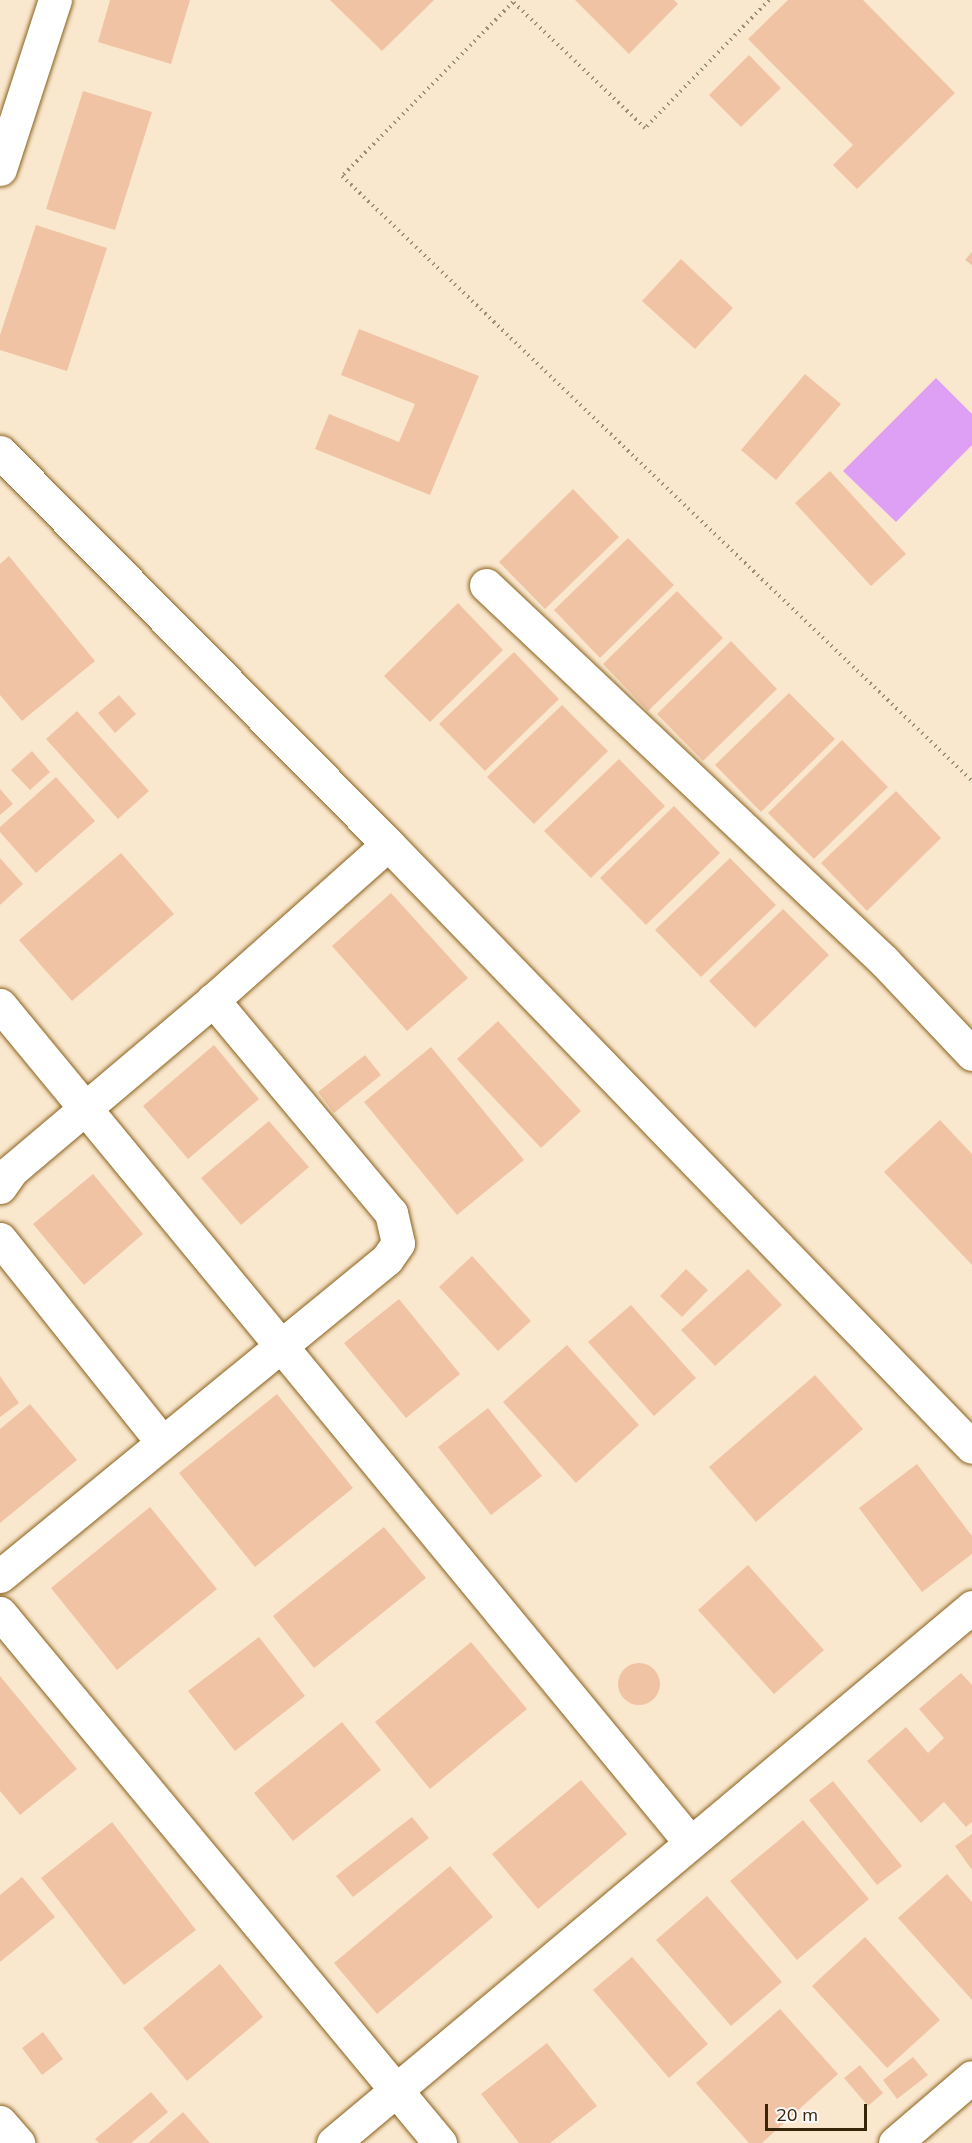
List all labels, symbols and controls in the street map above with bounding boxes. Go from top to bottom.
scale bar [768,2092,870,2130]
text: 20 m [776,2103,818,2126]

